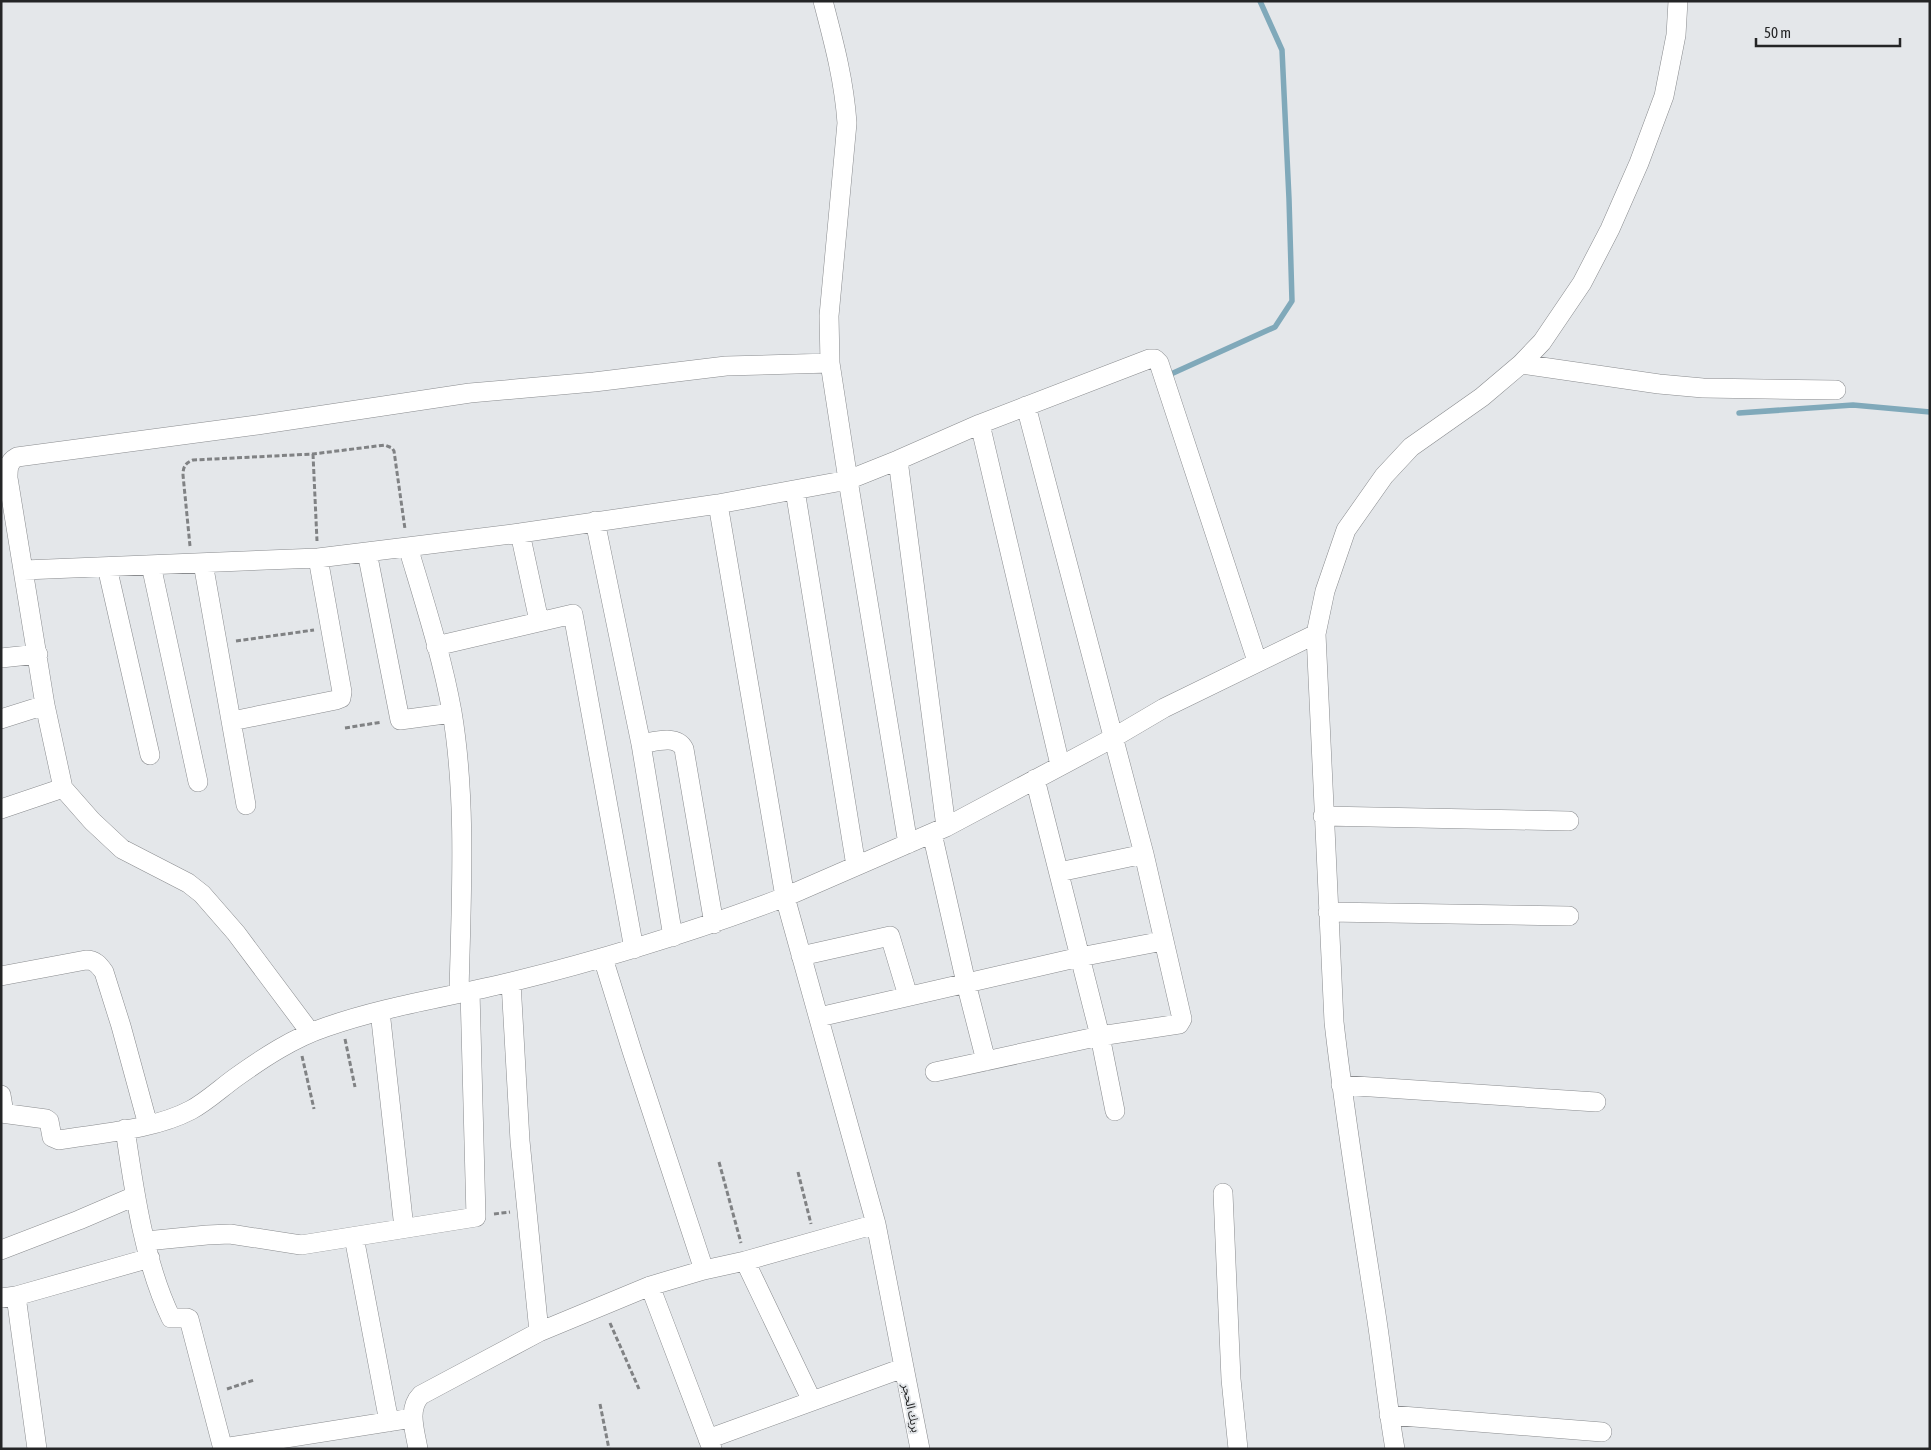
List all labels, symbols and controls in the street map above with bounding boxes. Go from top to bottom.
scale bar [1756,15,1900,47]
text: 50 m [1764,24,1791,41]
street label: بريك الحجر [899,1381,923,1434]

